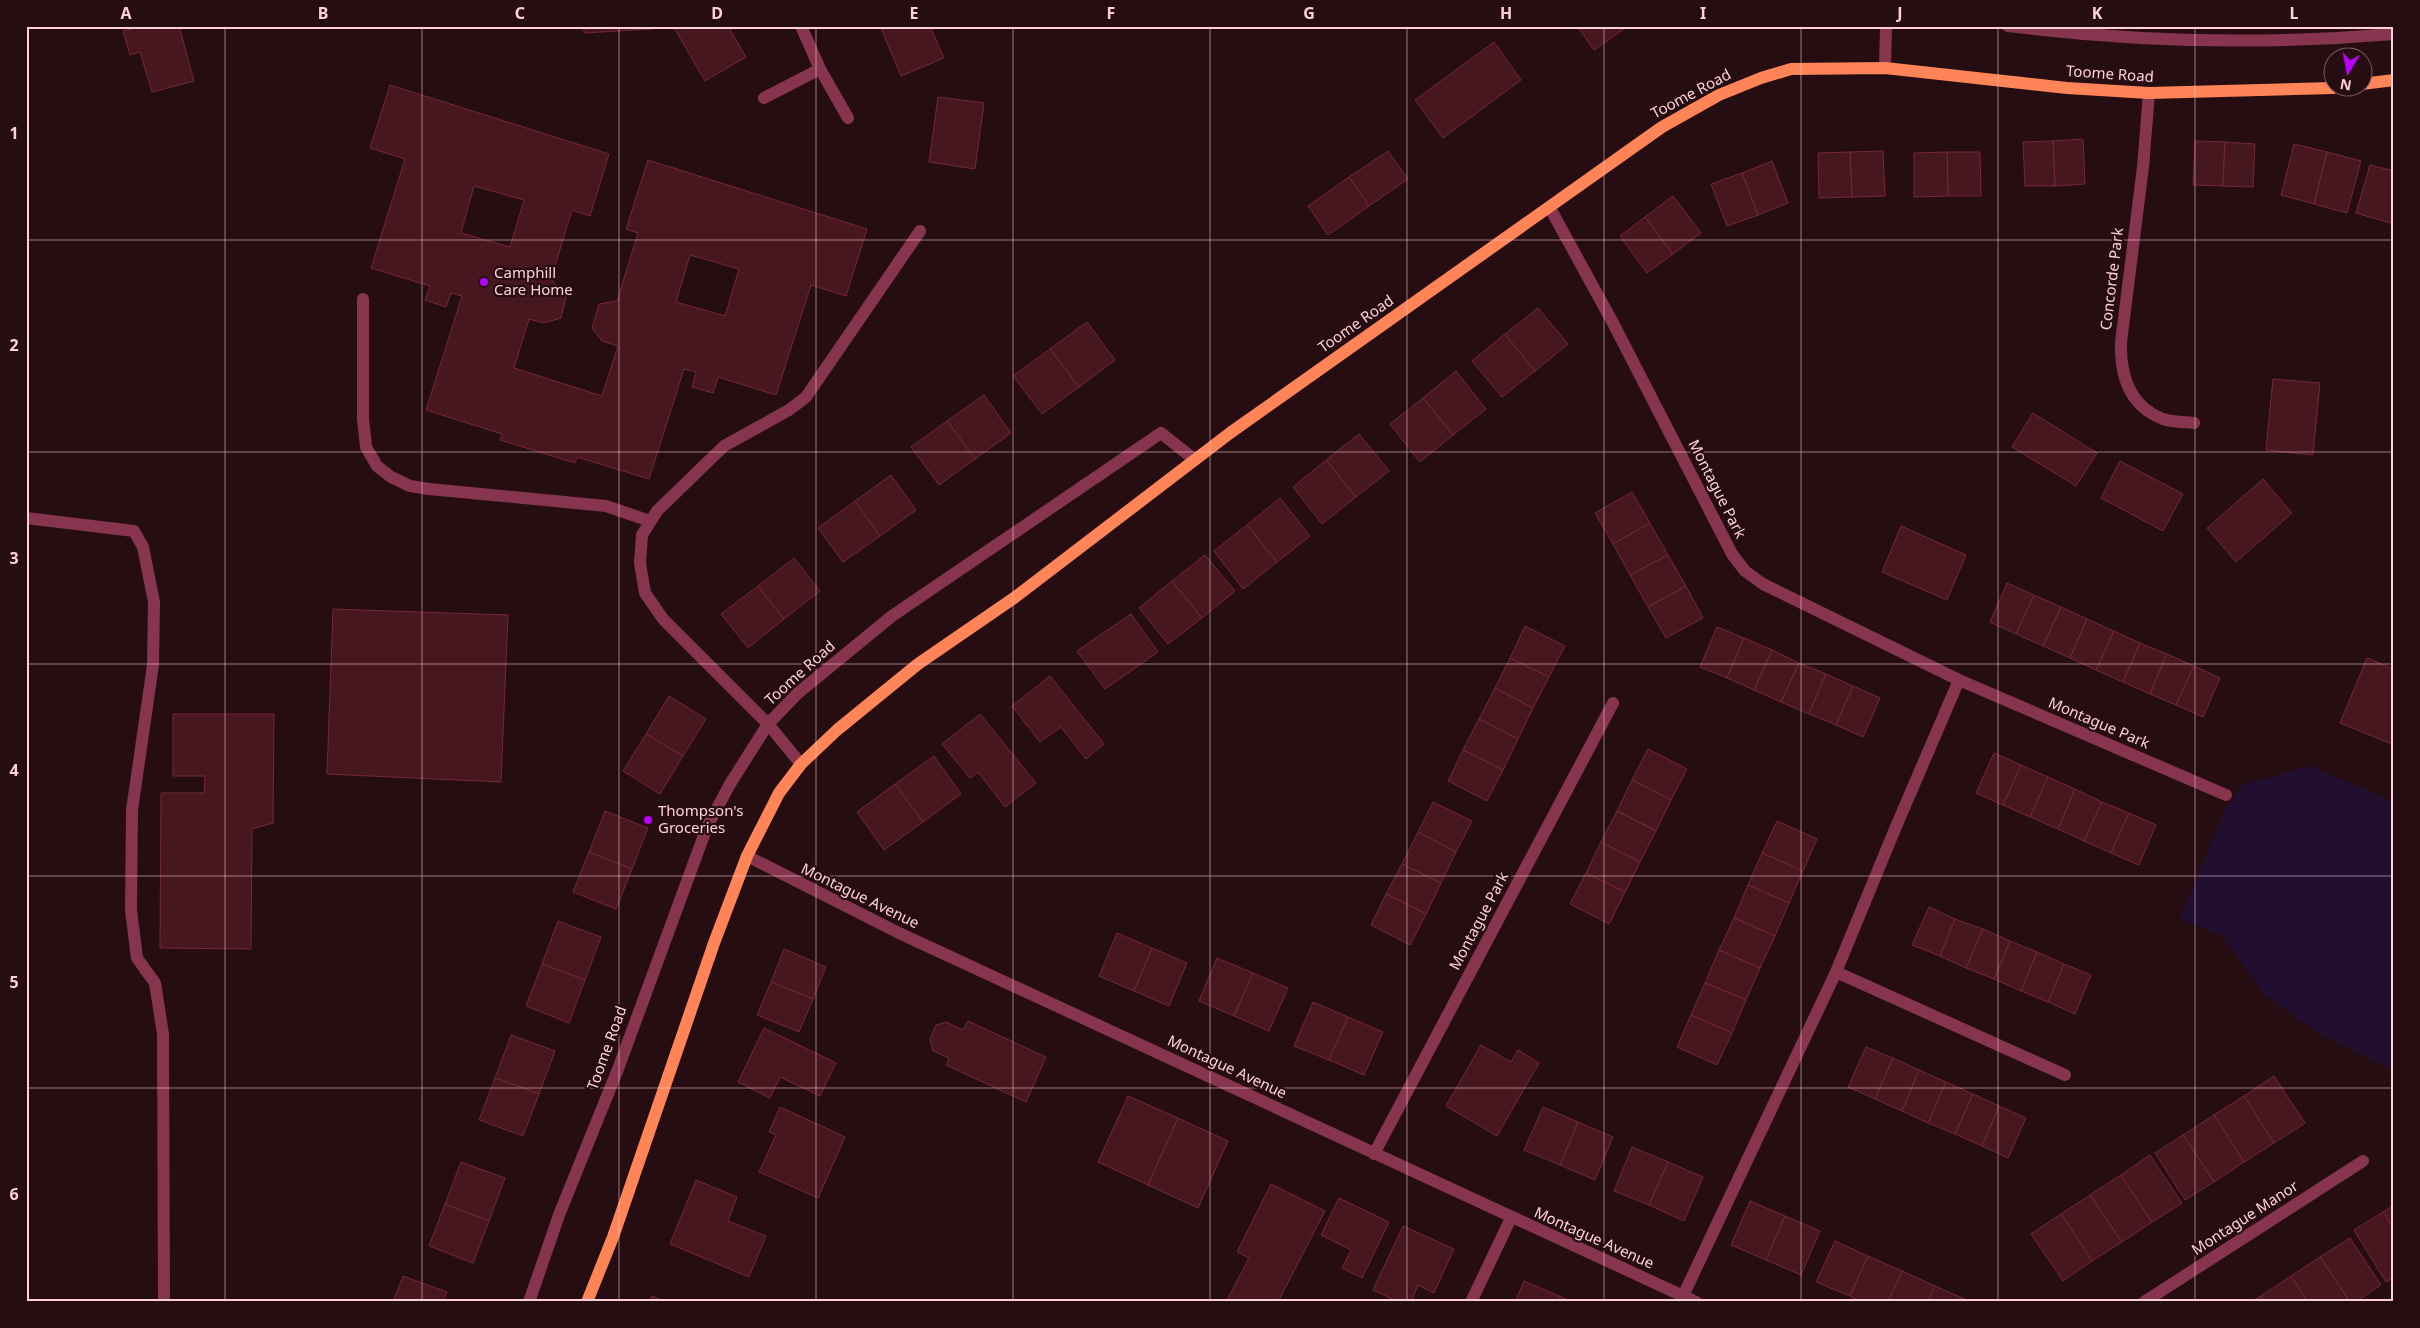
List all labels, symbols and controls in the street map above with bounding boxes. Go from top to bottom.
text: A [120,2,132,24]
text: B [318,2,328,24]
text: C [515,2,525,24]
text: D [711,2,723,24]
text: E [910,2,919,24]
text: F [1107,2,1115,24]
text: G [1303,2,1315,24]
text: H [1500,2,1512,24]
text: I [1700,2,1706,24]
text: J [1895,2,1903,24]
text: K [2092,2,2103,24]
text: L [2290,2,2299,24]
north arrow [2322,48,2372,98]
street label: Toome Road [2066,60,2155,86]
street label: Toome Road [1647,64,1734,123]
text: N [2338,75,2353,96]
text: 1 [9,122,19,144]
street label: Concorde Park [2095,226,2127,331]
place label: Camphill Care Home [494,262,573,299]
marker: Camphill Care Home [478,276,490,288]
street label: Toome Road [1314,290,1397,357]
text: 2 [9,334,19,356]
street label: Montague Park [1684,436,1751,541]
text: 3 [9,547,19,569]
street label: Toome Road [760,635,839,709]
street label: Montague Park [2046,692,2153,752]
text: 4 [9,759,19,781]
place label: Thompson's Groceries [658,800,743,837]
marker: Thompson's Groceries [642,814,654,826]
street label: Montague Avenue [798,858,923,932]
street label: Montague Park [1444,868,1512,973]
text: 5 [9,971,19,993]
street label: Toome Road [582,1003,630,1092]
street label: Montague Avenue [1165,1030,1290,1102]
street label: Montague Manor [2187,1175,2302,1259]
text: 6 [9,1183,19,1205]
street label: Montague Avenue [1531,1202,1658,1273]

